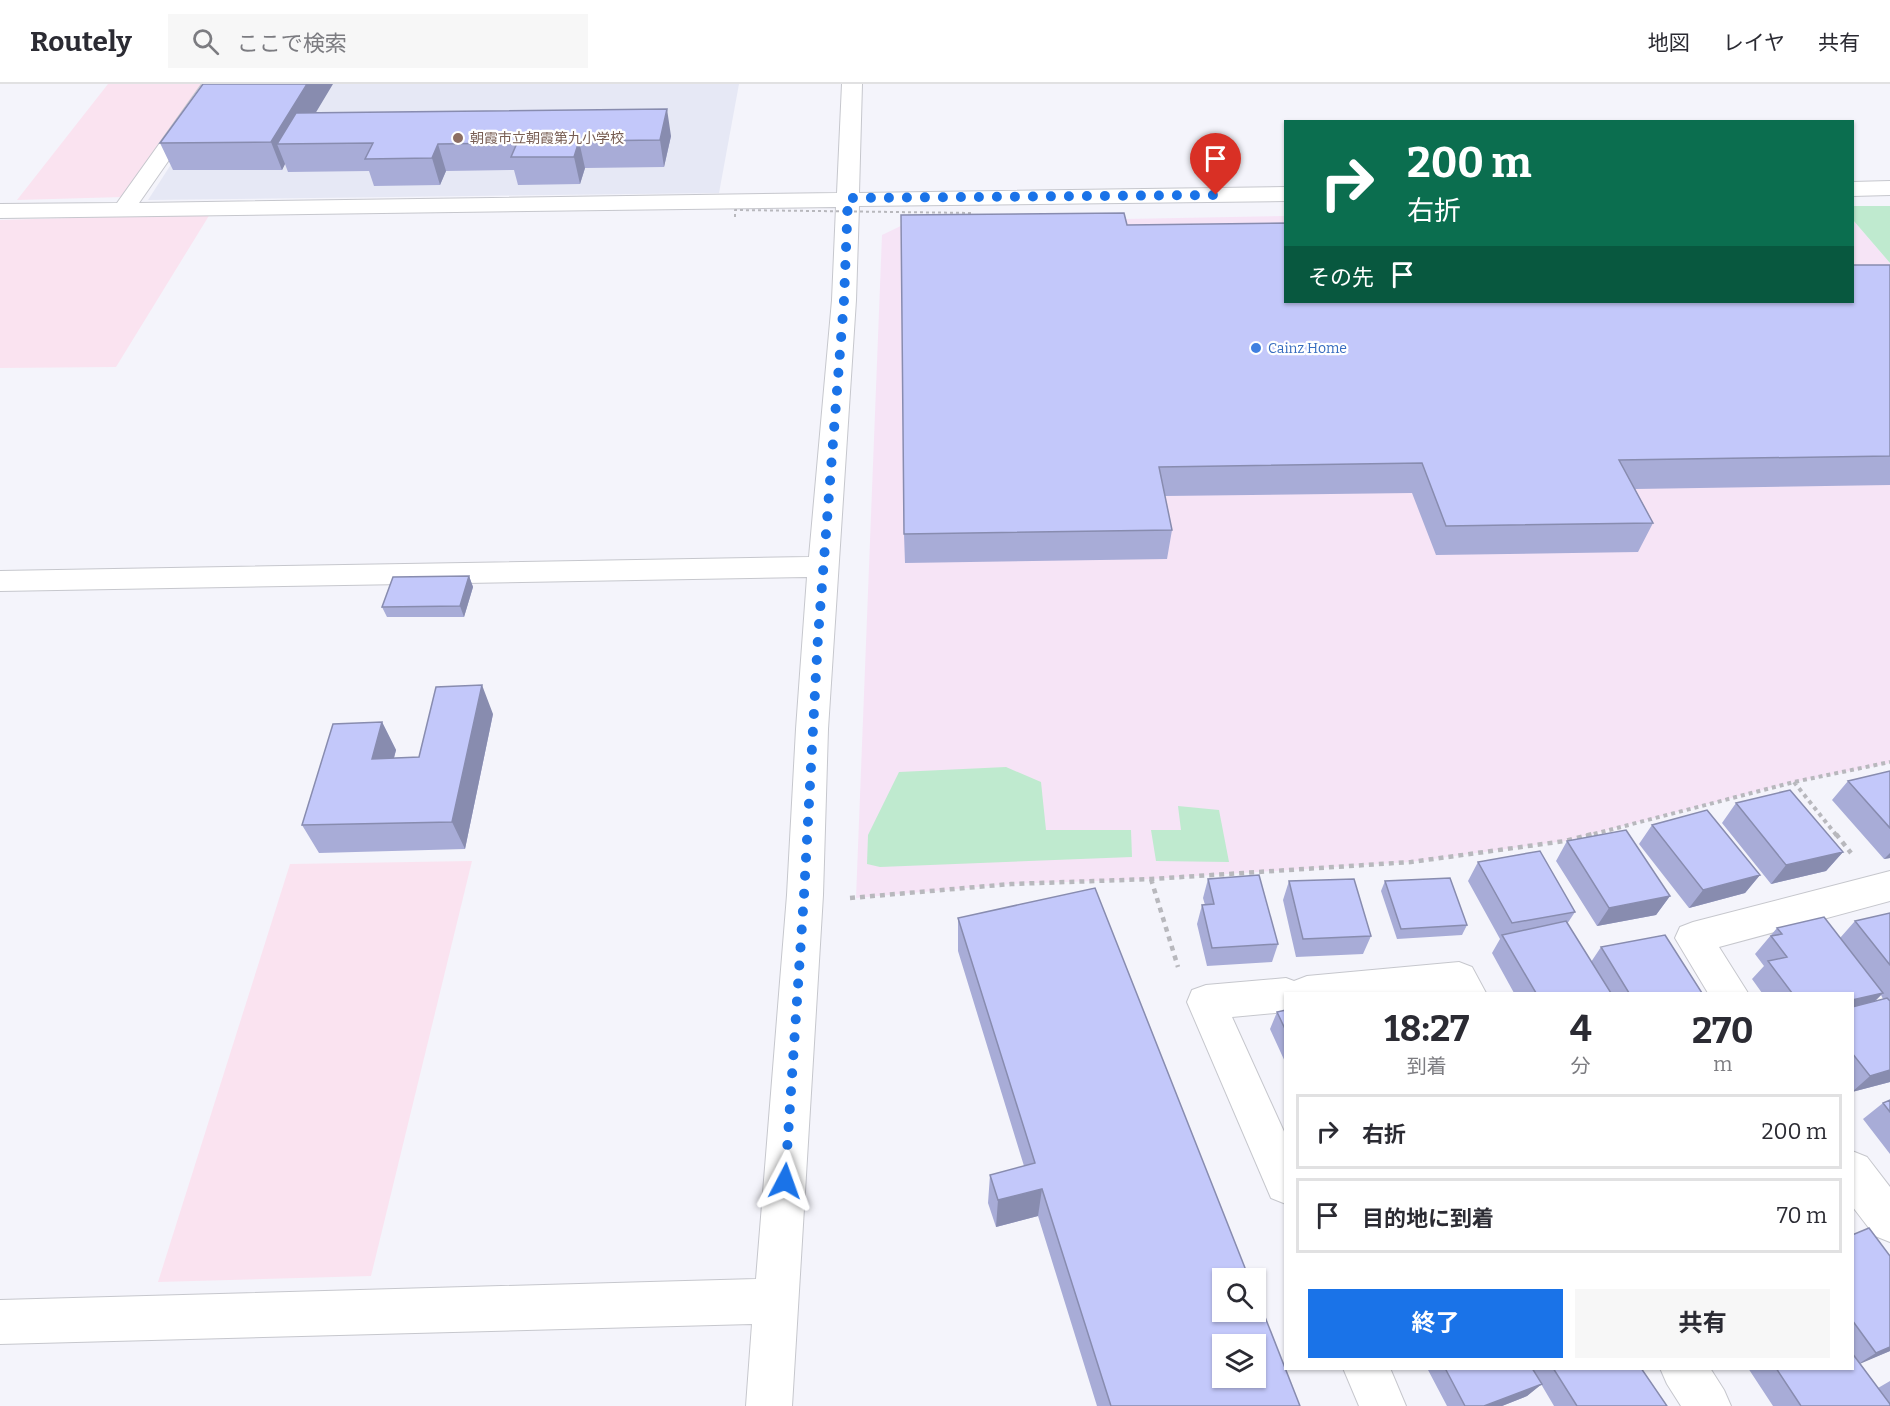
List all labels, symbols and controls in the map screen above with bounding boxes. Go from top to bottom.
search box [168,14,588,68]
text: Routely [30,25,132,58]
icon: search [189,25,222,58]
text: ここで検索 [237,30,347,57]
text: 地図 [1648,30,1690,56]
text: レイヤ [1723,30,1785,56]
text: 共有 [1818,30,1860,56]
place label: 朝霞市立朝霞第九小学校 [470,130,624,147]
marker: 朝霞市立朝霞第九小学校 [451,131,465,145]
pin [1190,133,1241,195]
text: 200 m [1407,138,1532,188]
icon: arrive [1199,142,1232,175]
icon: right [1308,144,1386,222]
text: 右折 [1407,195,1461,227]
icon: arrive [1386,258,1419,291]
text: その先 [1308,264,1374,291]
place label: Cainz Home [1268,340,1347,357]
marker: Cainz Home [1249,341,1263,355]
text: 18:27 [1384,1007,1469,1051]
text: 4 [1570,1007,1592,1051]
text: 270 [1692,1009,1754,1053]
text: m [1713,1052,1732,1076]
text: 到着 [1407,1054,1447,1078]
text: 分 [1571,1054,1591,1078]
icon: right [1311,1115,1344,1148]
text: 200 m [1761,1118,1827,1145]
text: 右折 [1362,1121,1406,1148]
position arrow [753,1149,817,1213]
icon: arrive [1311,1199,1344,1232]
text: 70 m [1777,1202,1827,1229]
text: 目的地に到着 [1362,1205,1494,1232]
map controls [1212,1268,1266,1388]
button: search [1212,1268,1266,1322]
button: 終了 [1308,1289,1563,1358]
button: 共有 [1575,1289,1830,1358]
button: layers [1212,1334,1266,1388]

